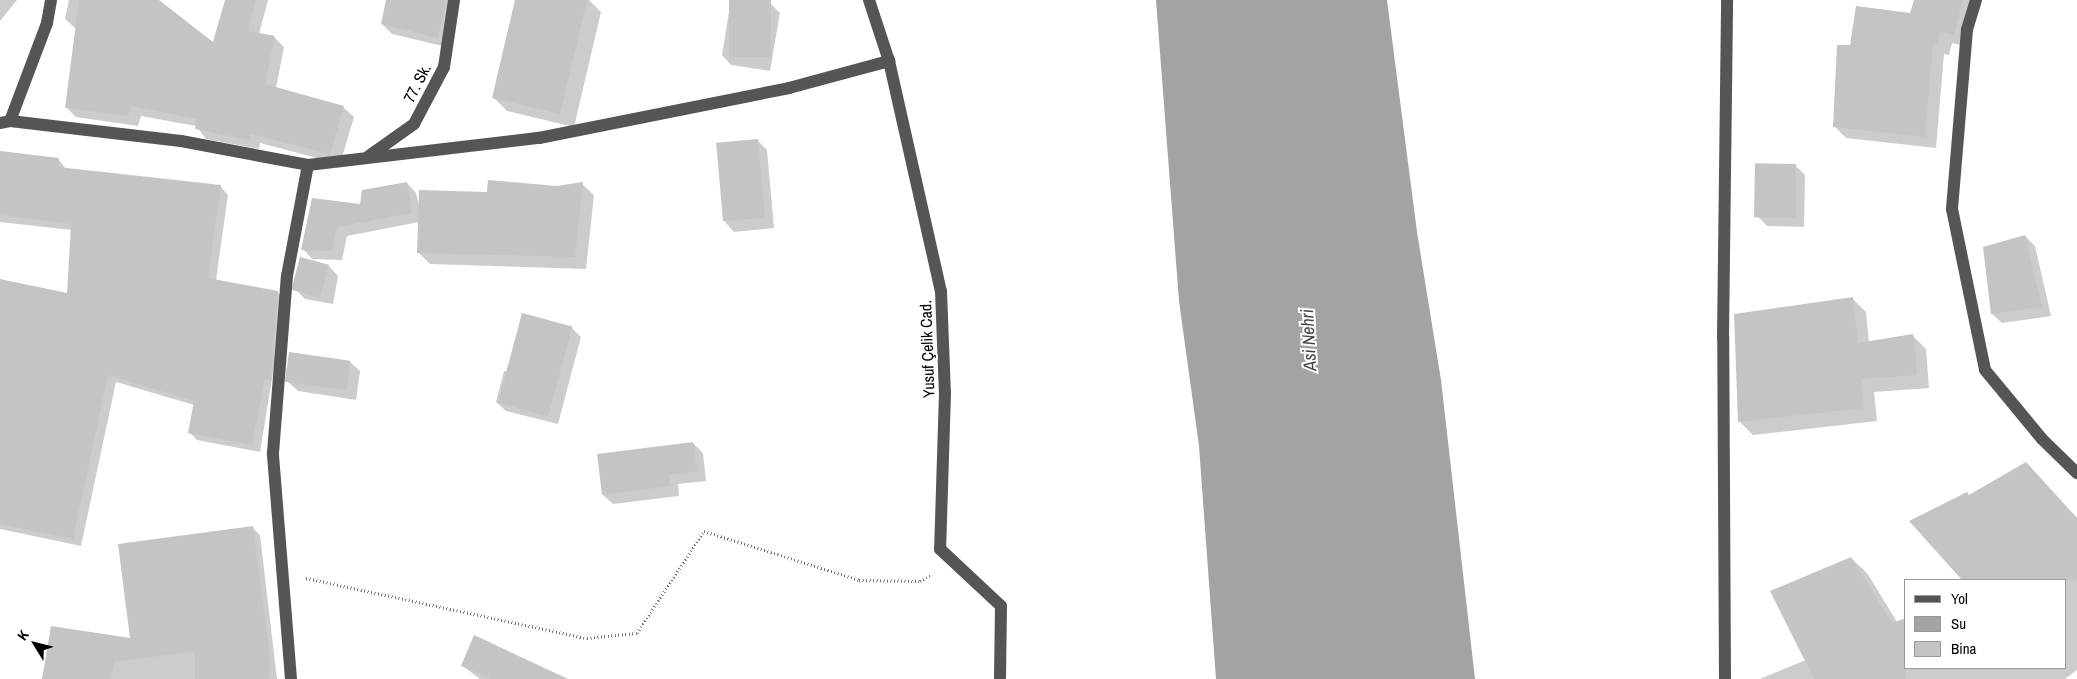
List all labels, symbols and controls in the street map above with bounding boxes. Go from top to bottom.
street label: 77. Sk. [399,60,435,106]
street label: Yusuf Çelik Cad. [916,300,938,398]
water label: Asi Nehri [1297,309,1321,371]
legend [1904,579,2067,669]
text: Yol [1951,588,1968,609]
text: Su [1951,613,1966,634]
north arrow [10,619,60,669]
text: K [13,627,33,644]
text: Bina [1951,638,1976,659]

